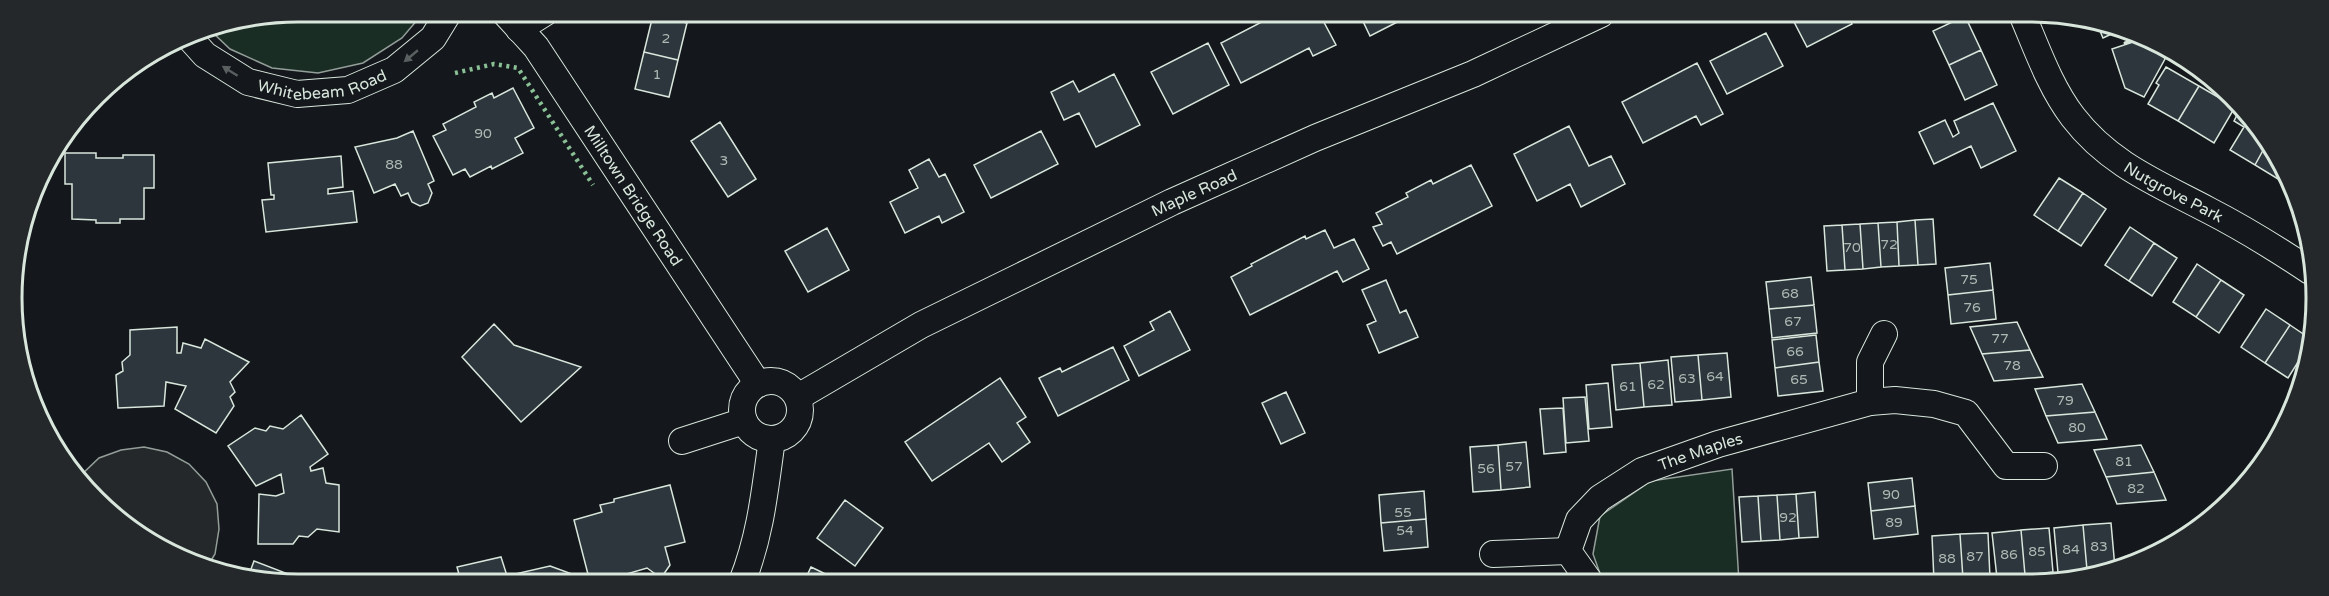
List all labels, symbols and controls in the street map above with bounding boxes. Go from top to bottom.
house number: 2 [662,30,670,47]
one-way arrow [404,49,419,62]
one-way arrow [222,65,238,76]
street label: Whitebeam Road [255,65,390,105]
house number: 1 [653,66,661,83]
street label: Milltown Bridge Road [579,122,686,270]
house number: 90 [474,125,492,142]
house number: 3 [720,152,728,169]
house number: 88 [385,156,403,173]
street label: Nutgrove Park [2120,158,2227,227]
street label: Maple Road [1148,165,1240,222]
house number: 72 [1880,236,1898,253]
house number: 70 [1843,239,1861,256]
house number: 75 [1960,271,1978,288]
house number: 68 [1781,285,1799,302]
house number: 76 [1963,299,1981,316]
house number: 67 [1784,313,1802,330]
house number: 77 [1991,330,2009,347]
house number: 66 [1786,343,1804,360]
house number: 78 [2003,357,2021,374]
house number: 64 [1706,368,1724,385]
house number: 63 [1678,370,1696,387]
house number: 65 [1790,371,1808,388]
house number: 62 [1647,376,1665,393]
house number: 61 [1619,378,1637,395]
house number: 79 [2056,392,2074,409]
house number: 80 [2068,419,2086,436]
street label: The Maples [1656,429,1745,475]
house number: 81 [2115,453,2133,470]
house number: 57 [1505,458,1523,475]
house number: 56 [1477,460,1495,477]
house number: 82 [2127,480,2145,497]
house number: 90 [1882,486,1900,503]
house number: 55 [1394,504,1412,521]
house number: 92 [1779,509,1797,526]
house number: 89 [1885,514,1903,531]
house number: 54 [1396,522,1414,539]
house number: 83 [2090,538,2108,555]
house number: 84 [2062,541,2080,558]
house number: 85 [2028,543,2046,560]
house number: 86 [2000,546,2018,563]
house number: 87 [1966,548,1984,565]
house number: 88 [1938,550,1956,567]

